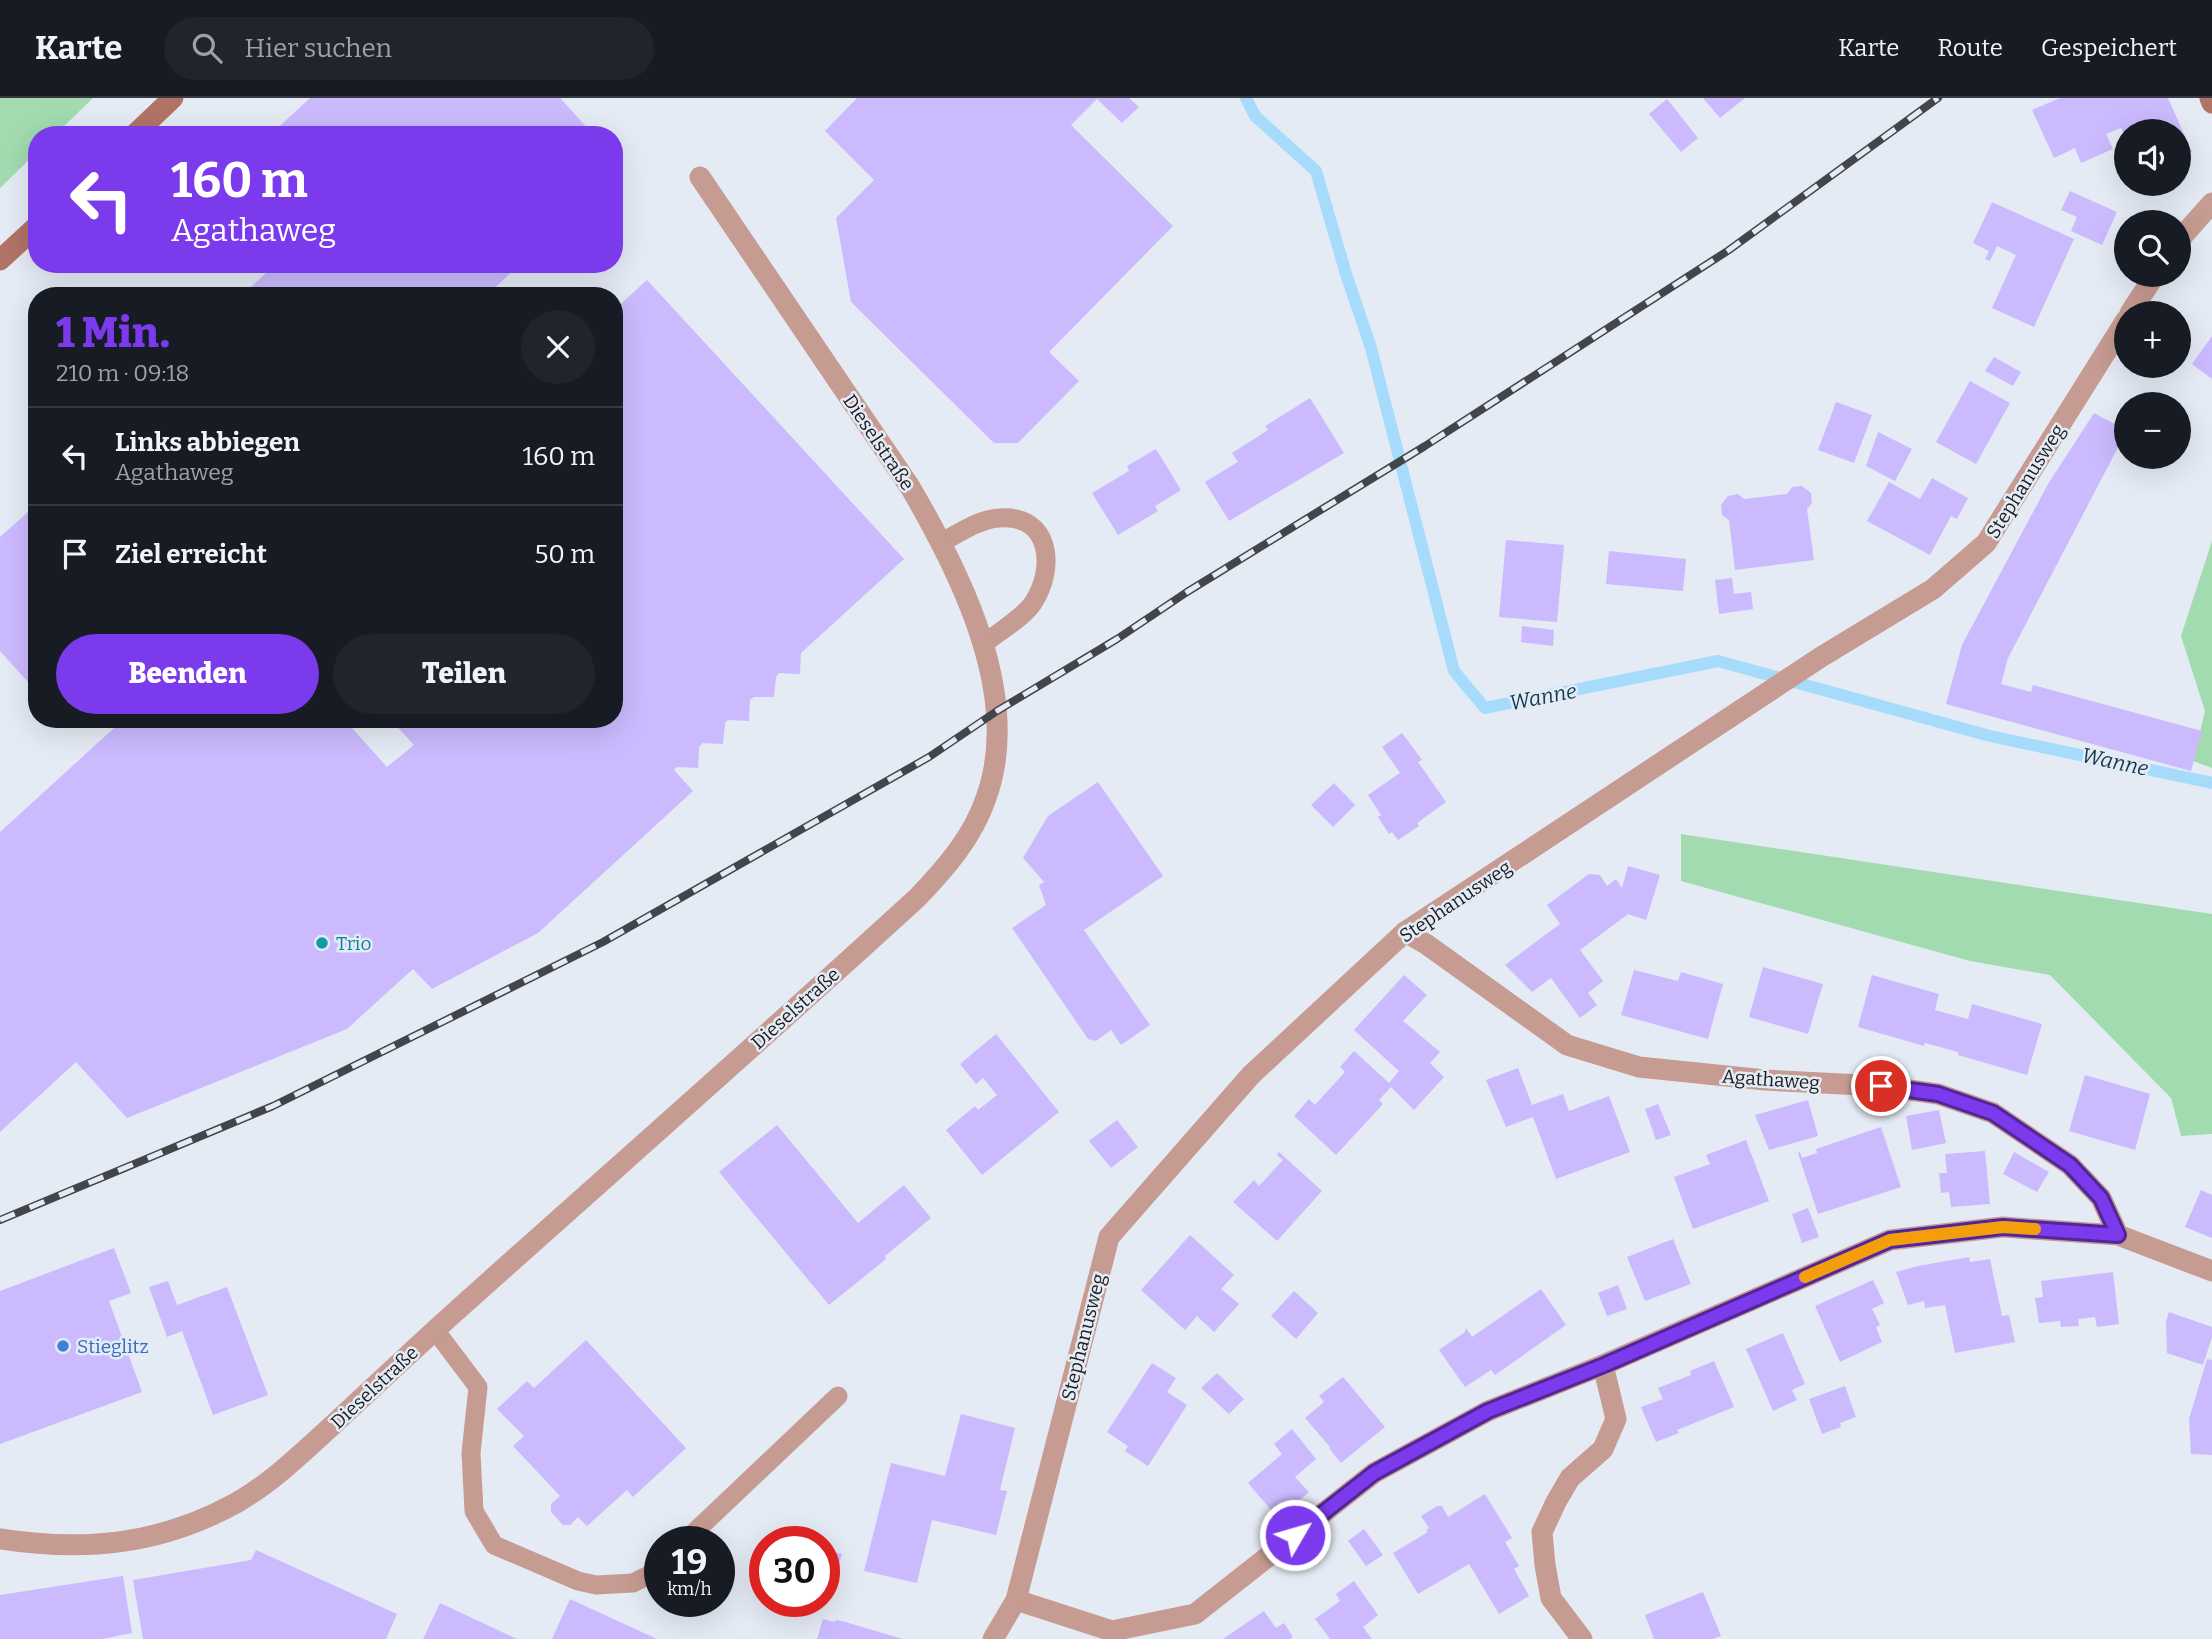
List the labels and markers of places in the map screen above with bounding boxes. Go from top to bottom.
place label: Trio [336,932,371,955]
marker: Trio [314,935,330,951]
pin [1851,1056,1911,1116]
place label: Stieglitz [77,1335,149,1358]
marker: Stieglitz [55,1338,71,1354]

